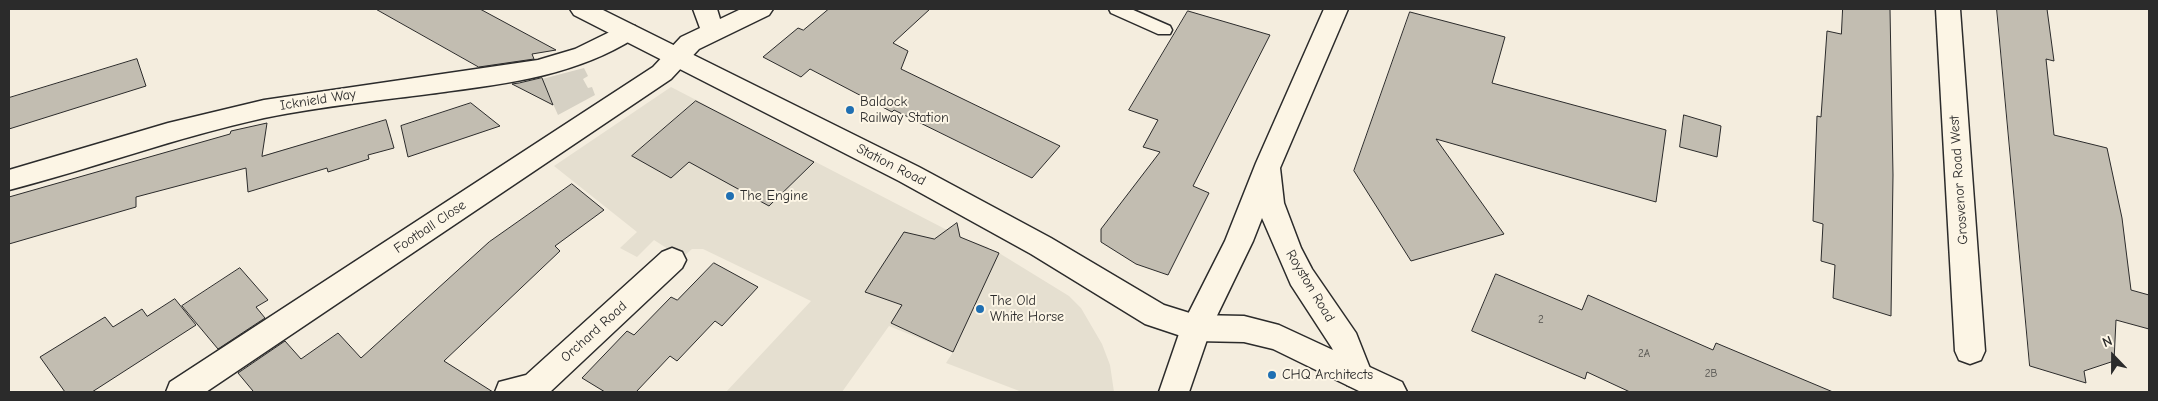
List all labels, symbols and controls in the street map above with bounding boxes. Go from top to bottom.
street label: Icknield Way [279,86,357,114]
place label: Baldock Railway Station [860,94,949,126]
marker: Baldock Railway Station [844,104,856,116]
street label: Grosvenor Road West [1946,115,1972,245]
street label: Station Road [853,140,929,190]
place label: The Engine [740,188,808,204]
marker: The Engine [724,190,736,202]
street label: Football Close [391,197,469,257]
street label: Royston Road [1282,247,1338,325]
place label: The Old White Horse [990,293,1064,326]
street label: Orchard Road [558,298,630,366]
marker: The Old White Horse [974,303,986,315]
house number: 2 [1538,313,1544,327]
north arrow [2088,331,2138,381]
text: N [2100,332,2115,351]
house number: 2A [1638,347,1650,361]
place label: CHQ Architects [1282,367,1373,383]
house number: 2B [1705,367,1717,381]
marker: CHQ Architects [1266,369,1278,381]

